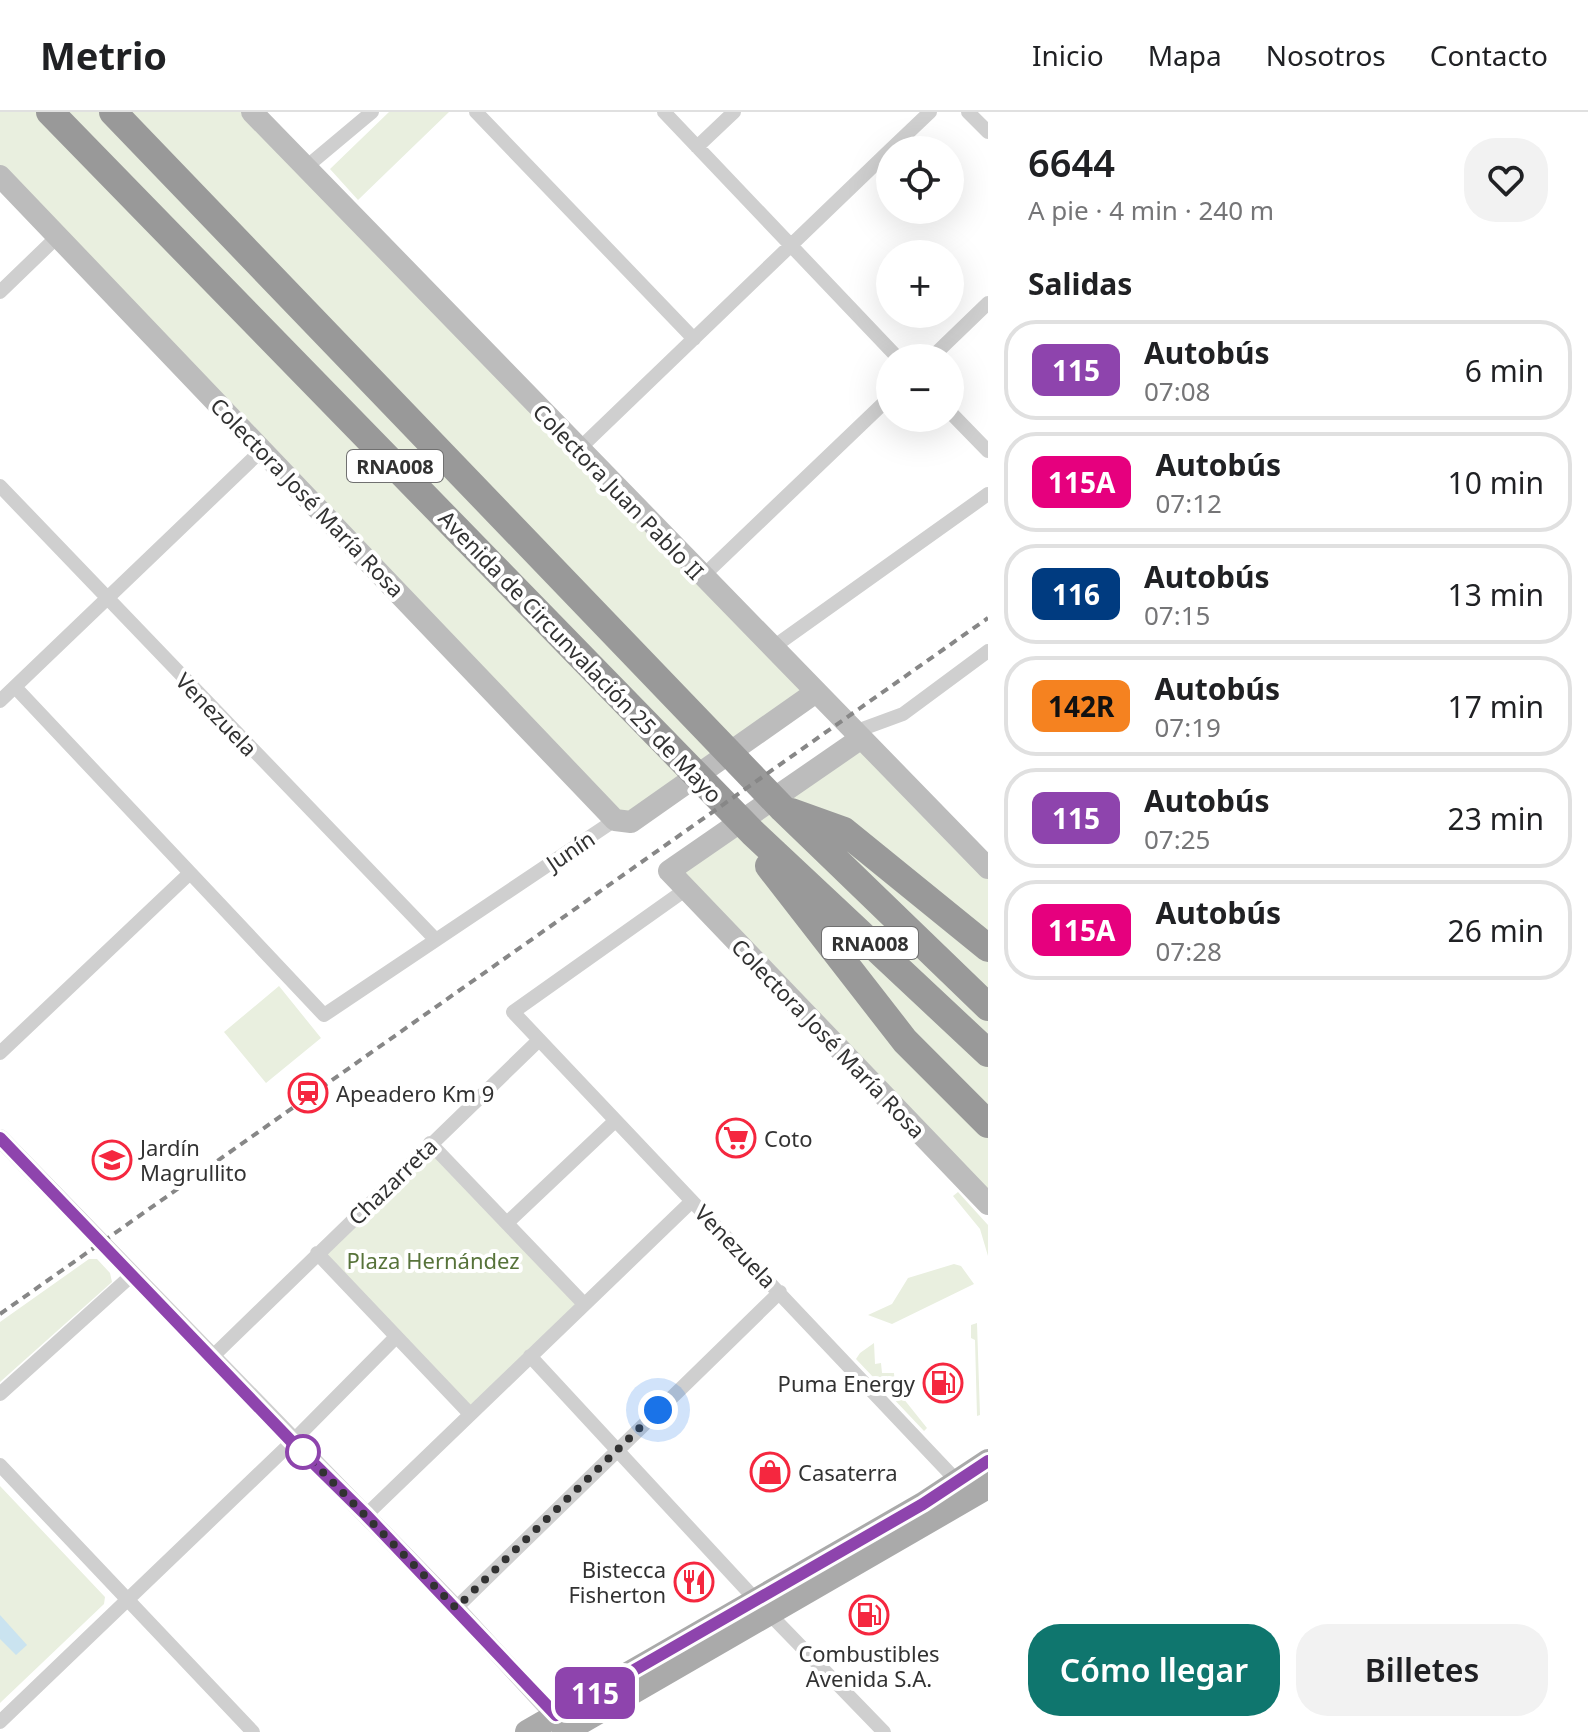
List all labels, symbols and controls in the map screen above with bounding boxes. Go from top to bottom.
text: Metrio [40,29,167,81]
text: Inicio [1032,36,1104,74]
text: Mapa [1148,36,1222,74]
text: Nosotros [1266,36,1386,74]
text: Contacto [1430,36,1548,74]
map controls [876,136,964,432]
button: locate [876,136,964,224]
text: 6644 [1028,136,1115,188]
button: heart [1464,138,1548,222]
text: A pie · 4 min · 240 m [1028,192,1274,228]
button: + [876,240,964,328]
text: Salidas [1028,263,1132,304]
text: Autobús [1144,332,1270,373]
button: − [876,344,964,432]
text: 6 min [1465,350,1544,391]
text: 115 [1052,351,1100,389]
text: 07:08 [1144,373,1210,409]
street label: Colectora José María Rosa [205,391,411,603]
street label: Colectora Juan Pablo II [527,396,711,586]
text: Autobús [1155,444,1281,485]
road number: RNA008 [347,450,443,482]
text: 10 min [1448,462,1544,503]
text: 115A [1048,463,1115,501]
text: 07:12 [1155,485,1222,521]
street label: Avenida de Circunvalación 25 de Mayo [433,503,729,809]
text: Autobús [1144,556,1270,597]
text: 13 min [1448,574,1544,615]
text: 116 [1052,575,1100,613]
text: 07:15 [1144,597,1210,633]
street label: Venezuela [170,666,264,762]
text: Autobús [1154,668,1280,709]
text: 17 min [1448,686,1544,727]
text: 142R [1048,687,1114,725]
text: 07:19 [1154,709,1221,745]
text: Autobús [1144,780,1270,821]
text: 23 min [1448,798,1544,839]
text: 115 [1052,799,1100,837]
text: 07:25 [1144,821,1210,857]
street label: Junín [538,823,600,878]
text: Autobús [1155,892,1281,933]
text: 26 min [1448,910,1544,951]
text: 115A [1048,911,1115,949]
road number: RNA008 [822,927,918,959]
street label: Colectora José María Rosa [726,932,932,1144]
text: 07:28 [1155,933,1222,969]
station icon: Apeadero Km 9 [287,1072,329,1114]
place label: Apeadero Km 9 [336,1078,494,1108]
supermarket icon: Coto [715,1117,757,1159]
place label: Coto [764,1123,812,1153]
street label: Chazarreta [341,1131,443,1231]
place label: Jardín Magrullito [138,1132,247,1187]
school or university icon: Jardín Magrullito [91,1139,133,1181]
street label: Venezuela [689,1198,783,1294]
park label: Plaza Hernández [346,1245,520,1275]
fuel station icon: Puma Energy [922,1362,964,1404]
place label: Puma Energy [778,1368,916,1398]
your location [638,1390,678,1430]
unlabelled marker [286,1435,320,1469]
shop icon: Casaterra [749,1451,791,1493]
place label: Casaterra [798,1457,898,1487]
place label: Bistecca Fisherton [568,1554,666,1609]
restaurant icon: Bistecca Fisherton [673,1561,715,1603]
fuel station icon: Combustibles Avenida S.A. [848,1594,890,1636]
button: Cómo llegar [1028,1624,1280,1716]
button: Billetes [1296,1624,1548,1716]
place label: Combustibles Avenida S.A. [798,1638,940,1693]
line badge: 115 [549,1667,641,1719]
text: 115 [571,1674,619,1712]

